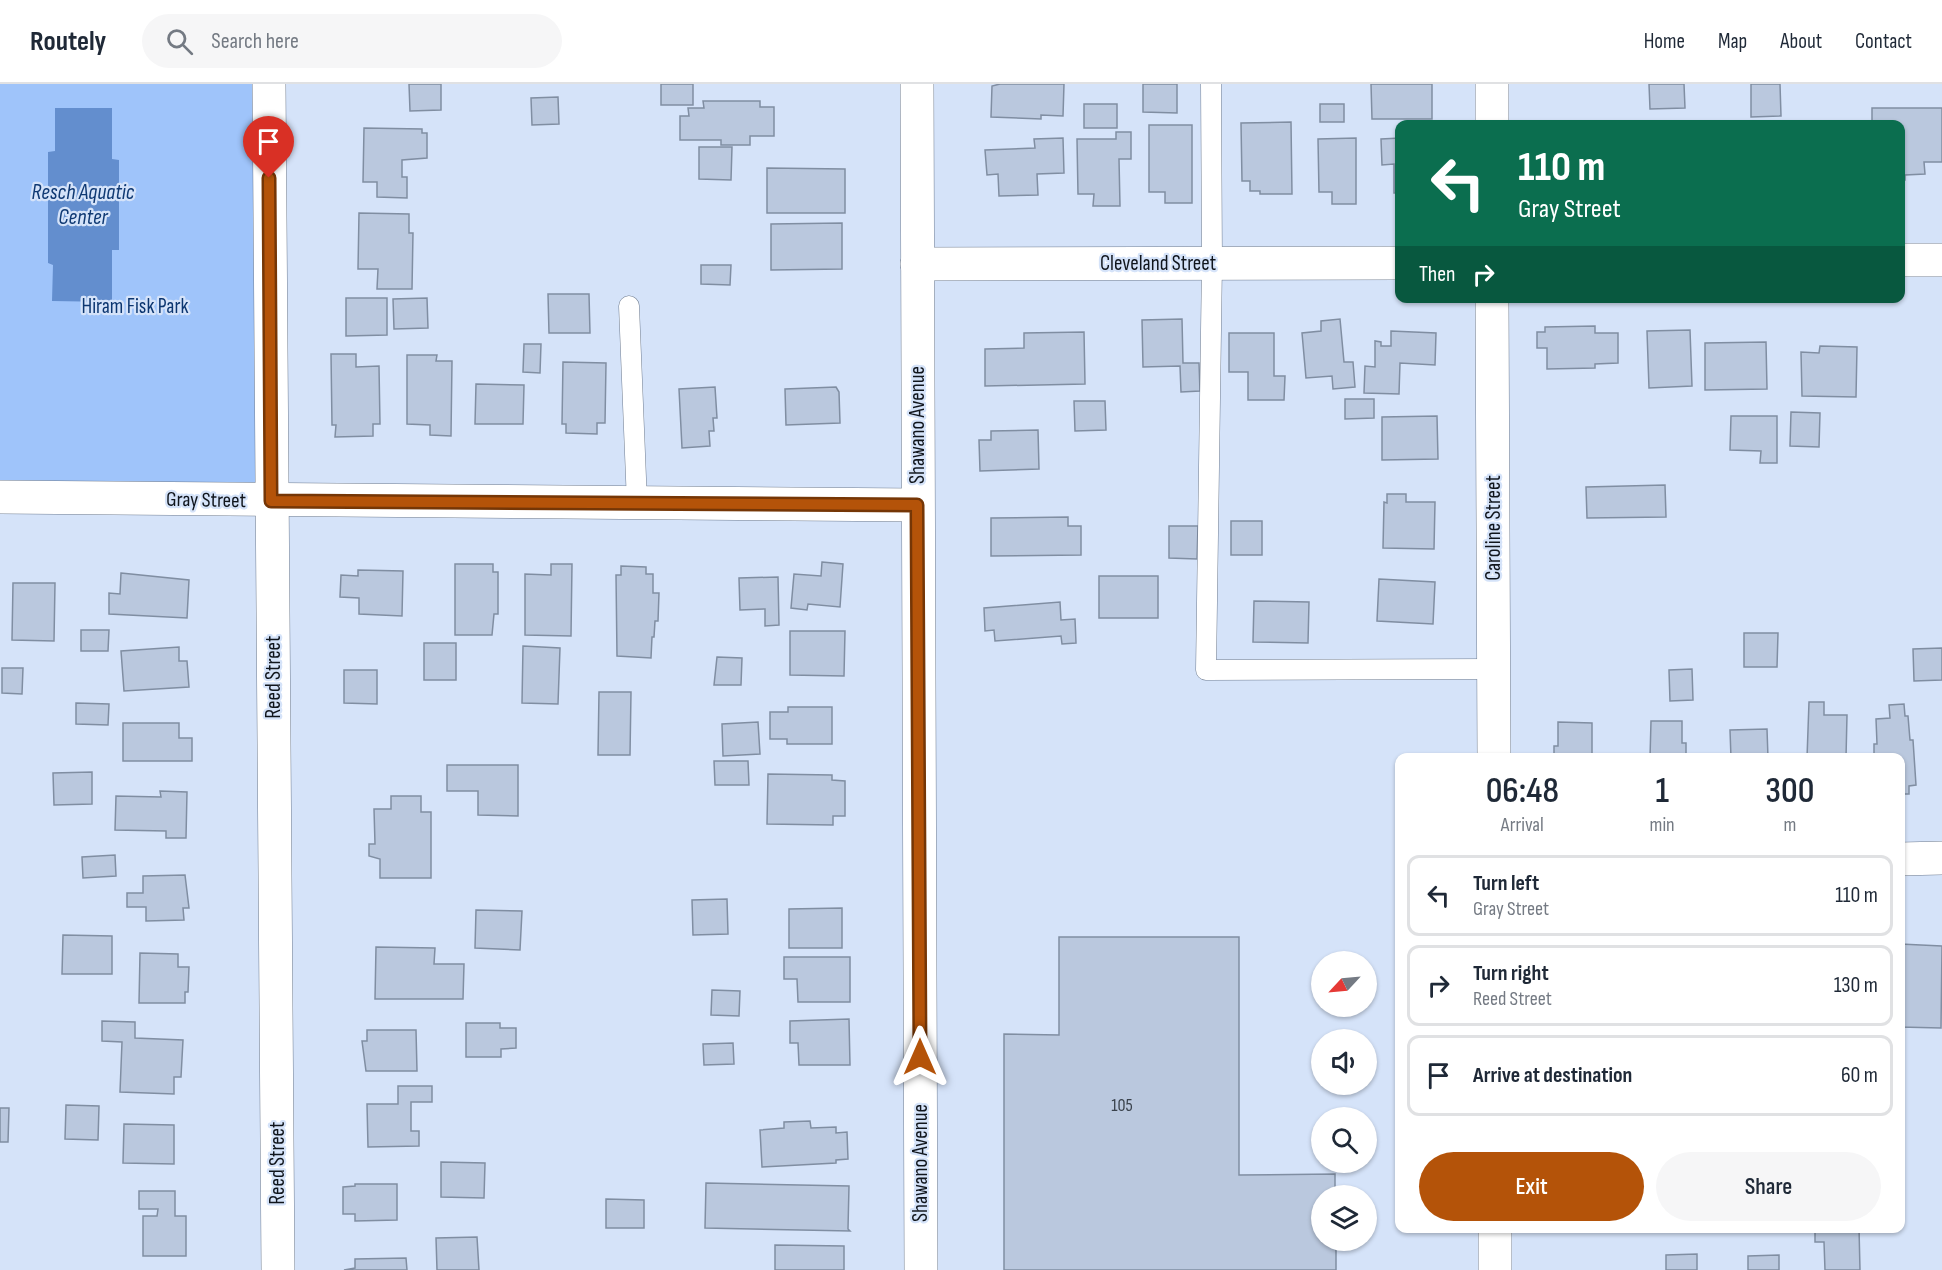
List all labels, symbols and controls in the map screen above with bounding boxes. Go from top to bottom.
search box [142,14,562,68]
text: Routely [30,25,106,58]
icon: search [163,25,196,58]
text: Search here [211,28,299,55]
text: Home [1644,29,1685,54]
text: Map [1718,29,1747,54]
text: About [1780,29,1822,54]
text: Contact [1855,29,1912,54]
pin [243,116,294,178]
icon: arrive [252,125,285,158]
text: 110 m [1518,142,1605,193]
icon: left [1419,144,1497,222]
water label: Resch Aquatic Center [32,179,135,231]
text: Gray Street [1518,193,1621,225]
street label: Cleveland Street [1100,251,1216,276]
icon: right [1467,258,1500,291]
text: Then [1419,261,1455,288]
park label: Hiram Fisk Park [82,294,188,319]
street label: Shawano Avenue [905,366,930,484]
street label: Caroline Street [1481,475,1506,581]
street label: Gray Street [166,487,246,513]
street label: Reed Street [261,636,286,718]
text: 06:48 [1486,770,1559,813]
text: 1 [1655,770,1669,813]
text: 300 [1765,770,1814,813]
text: Arrival [1501,813,1544,837]
text: min [1650,813,1675,837]
text: m [1783,813,1796,837]
text: Turn left [1473,870,1539,897]
icon: left [1422,879,1455,912]
text: 110 m [1835,882,1878,909]
text: Gray Street [1473,897,1549,921]
north arrow [1311,951,1377,1017]
map controls [1311,951,1377,1251]
text: Turn right [1473,960,1549,987]
icon: right [1422,969,1455,1002]
text: 130 m [1834,972,1878,999]
text: Reed Street [1473,987,1552,1011]
position arrow [888,1025,952,1089]
button: sound [1311,1029,1377,1095]
icon: arrive [1422,1059,1455,1092]
text: Arrive at destination [1473,1062,1632,1089]
text: 60 m [1841,1062,1878,1089]
house number: 105 [1111,1095,1133,1116]
street label: Shawano Avenue [908,1104,933,1222]
button: search [1311,1107,1377,1173]
street label: Reed Street [265,1122,290,1204]
button: Exit [1419,1152,1644,1221]
button: Share [1656,1152,1881,1221]
button: layers [1311,1185,1377,1251]

